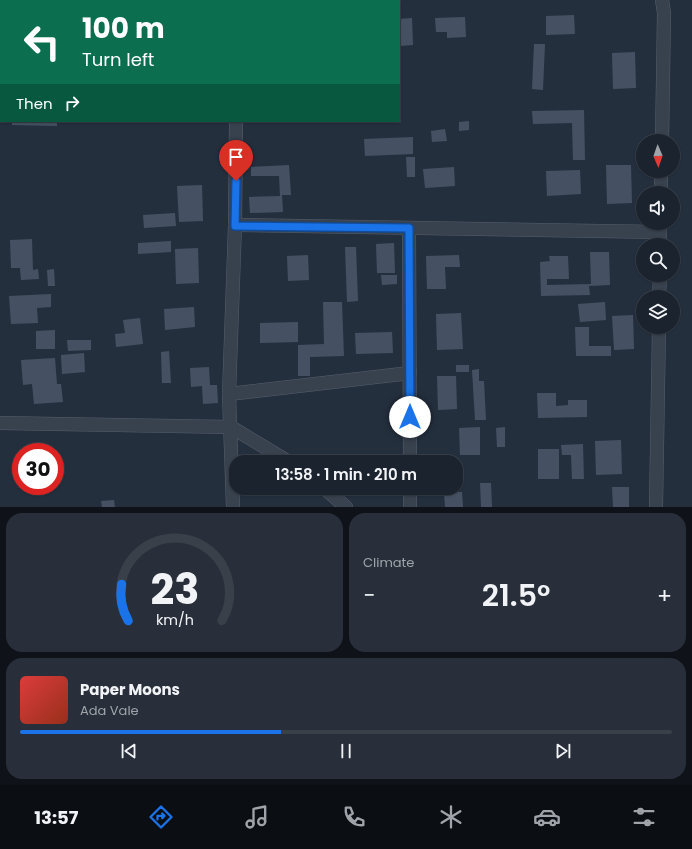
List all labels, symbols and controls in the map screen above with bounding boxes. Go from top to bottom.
text: 100 m [82,9,165,48]
icon: left [16,16,68,68]
text: Turn left [82,47,154,72]
icon: right [61,92,83,114]
text: Then [16,93,53,114]
north arrow [636,134,680,178]
map controls [636,134,680,334]
pin [219,140,253,181]
icon: arrive [225,146,247,168]
button: sound [636,186,680,230]
button: search [636,238,680,282]
button: layers [636,290,680,334]
position arrow [389,396,431,438]
speed limit sign: 30 [12,443,64,495]
text: 13:58 · 1 min · 210 m [275,464,417,485]
text: Climate [363,553,414,572]
text: 23 [150,559,199,618]
text: 21.5° [482,574,550,617]
text: − [363,580,375,611]
text: + [657,580,672,611]
text: km/h [155,609,194,629]
text: Paper Moons [80,679,180,700]
text: Ada Vale [80,701,139,720]
icon: previous [118,740,140,762]
icon: pause [335,740,357,762]
icon: next [552,740,574,762]
icon: directions [147,803,175,831]
icon: music [243,803,271,831]
icon: phone [340,803,368,831]
icon: climate [437,803,465,831]
icon: car [533,803,561,831]
icon: filters [630,803,658,831]
text: 13:57 [34,805,78,830]

